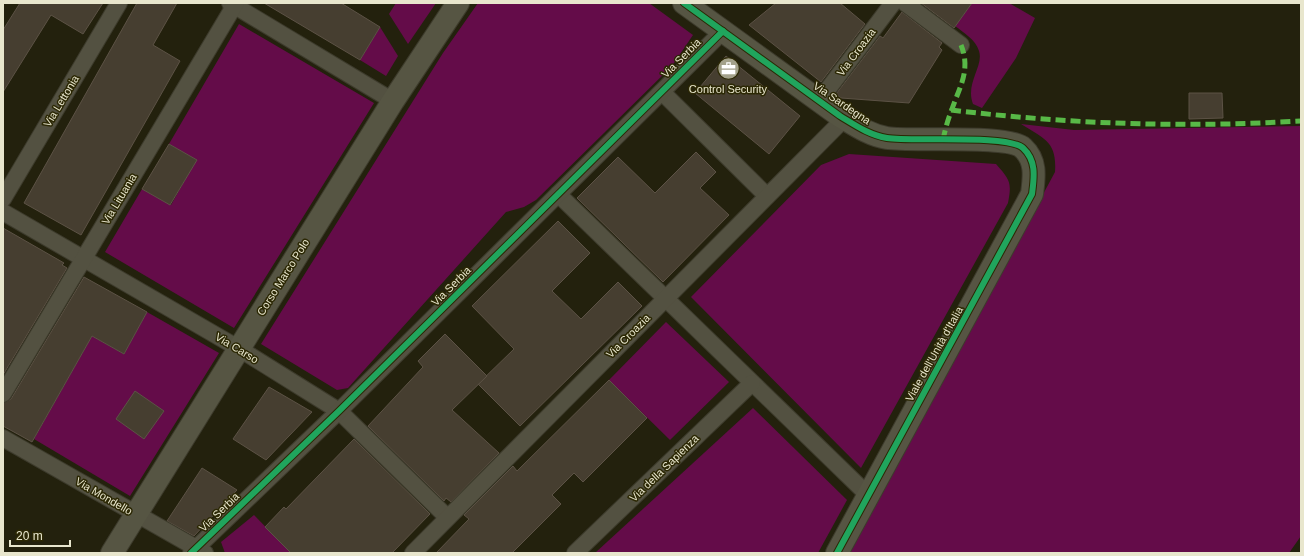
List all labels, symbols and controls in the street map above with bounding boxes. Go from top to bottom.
street label: Via Croazia [834,25,878,78]
street label: Via Serbia [659,35,704,80]
office icon: Control Security [715,56,741,82]
street label: Via Lettonia [41,72,82,129]
street label: Via Sardegna [811,79,874,127]
place label: Control Security [689,83,768,95]
street label: Via Lituania [99,171,139,227]
street label: Corso Marco Polo [255,236,311,318]
street label: Via Serbia [429,263,474,308]
street label: Viale dell'Unità d'Italia [903,304,966,404]
street label: Via Croazia [604,311,653,360]
street label: Via Carso [213,330,261,366]
street label: Via della Sapienza [627,431,702,504]
street label: Via Mondello [74,475,134,517]
street label: Via Serbia [197,490,242,534]
scale bar [10,522,70,548]
text: 20 m [16,529,43,543]

